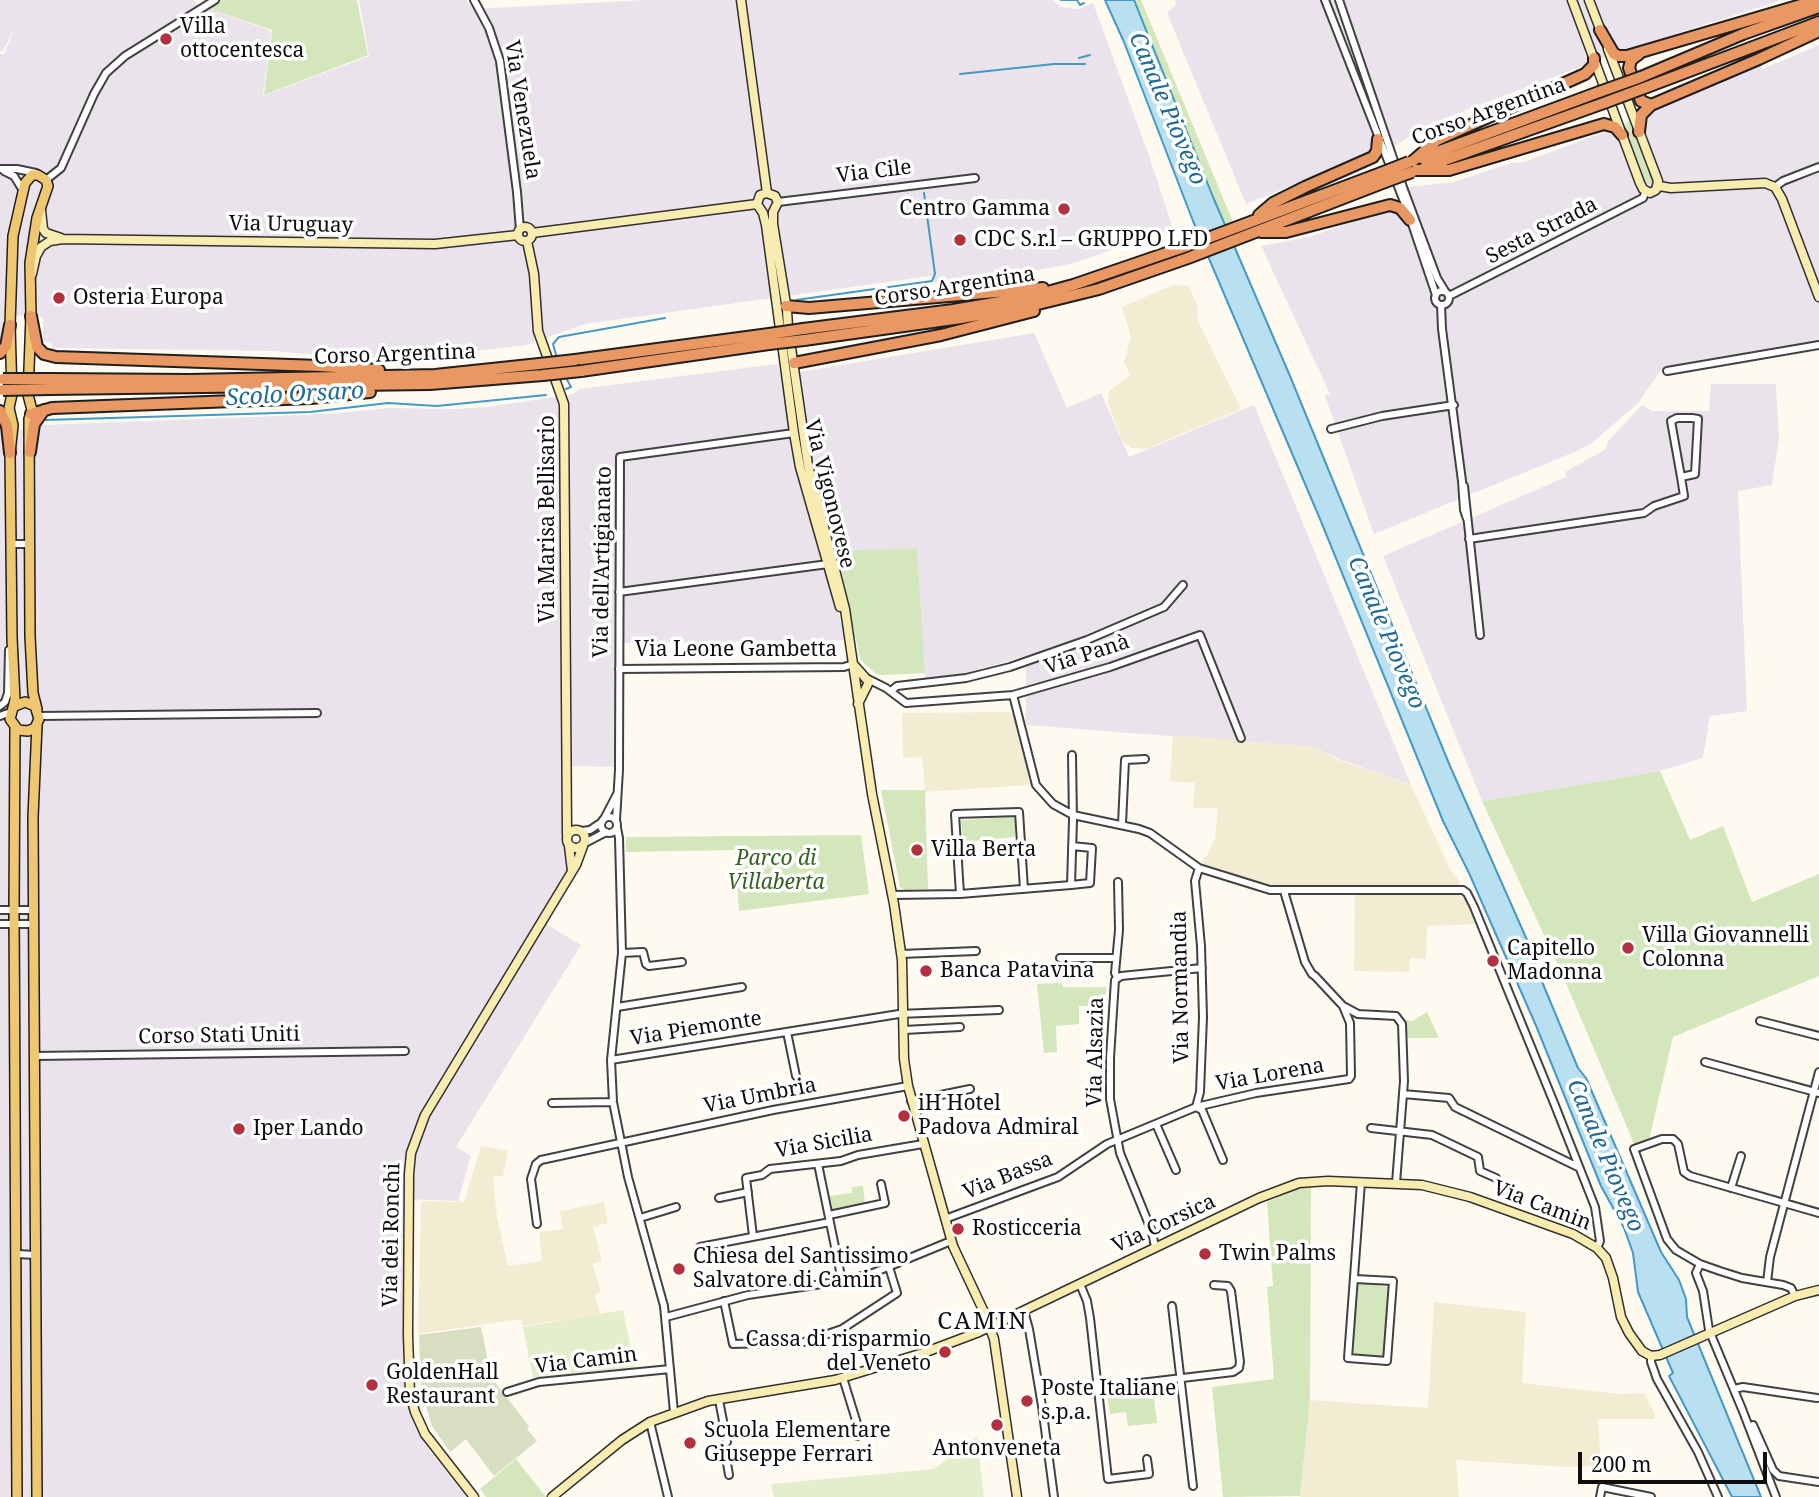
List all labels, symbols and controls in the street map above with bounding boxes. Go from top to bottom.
place label: Villa ottocentesca [180,14,304,64]
water label: Canale Piovego [1122,28,1212,190]
marker: Villa ottocentesca [158,31,174,47]
street label: Via Venezuela [499,39,545,181]
street label: Corso Argentina [1408,72,1570,152]
street label: Via Cile [835,155,913,189]
street label: Sesta Strada [1482,192,1602,270]
place label: Centro Gamma [899,196,1050,222]
marker: Centro Gamma [1056,201,1072,217]
street label: Via Uruguay [229,211,353,239]
place label: CDC S.r.l – GRUPPO LFD [974,227,1208,253]
marker: CDC S.r.l – GRUPPO LFD [952,232,968,248]
street label: Corso Argentina [873,262,1037,312]
place label: Osteria Europa [73,285,224,311]
marker: Osteria Europa [51,290,67,306]
street label: Corso Argentina [314,340,476,370]
water label: Scolo Orsaro [225,378,365,412]
street label: Via Marisa Bellisario [535,415,561,623]
street label: Via Vigonovese [798,417,860,571]
street label: Via dell'Artigianato [589,466,617,658]
water label: Canale Piovego [1341,552,1431,714]
street label: Via Panà [1041,629,1133,681]
street label: Via Leone Gambetta [635,637,837,663]
place label: Villa Berta [931,837,1036,863]
marker: Villa Berta [909,842,925,858]
park label: Parco di Villaberta [727,846,825,896]
street label: Via Normandia [1167,910,1195,1064]
place label: Villa Giovannelli Colonna [1642,923,1809,973]
place label: Capitello Madonna [1507,936,1602,986]
marker: Villa Giovannelli Colonna [1620,940,1636,956]
marker: Capitello Madonna [1485,953,1501,969]
place label: Banca Patavina [940,958,1095,984]
marker: Banca Patavina [918,963,934,979]
street label: Via Alsazia [1082,997,1110,1107]
street label: Via Piemonte [628,1006,764,1052]
street label: Corso Stati Uniti [138,1022,300,1050]
street label: Via Lorena [1214,1053,1326,1097]
street label: Via Umbria [701,1073,819,1119]
water label: Canale Piovego [1560,1075,1650,1237]
place label: iH Hotel Padova Admiral [918,1091,1079,1141]
marker: iH Hotel Padova Admiral [896,1108,912,1124]
place label: Iper Lando [253,1116,364,1142]
marker: Iper Lando [231,1121,247,1137]
street label: Via Sicilia [773,1122,875,1164]
street label: Via Bassa [959,1147,1057,1205]
street label: Via dei Ronchi [378,1163,406,1307]
street label: Via Camin [1489,1176,1595,1236]
street label: Via Corsica [1108,1189,1220,1259]
place label: Rosticceria [972,1216,1082,1242]
marker: Rosticceria [950,1221,966,1237]
place label: Twin Palms [1219,1241,1336,1267]
place label: Chiesa del Santissimo Salvatore di Camin [693,1244,909,1294]
marker: Twin Palms [1197,1246,1213,1262]
marker: Chiesa del Santissimo Salvatore di Camin [671,1261,687,1277]
district label: CAMIN [938,1308,1028,1336]
place label: Cassa di risparmio del Veneto [746,1327,931,1377]
street label: Via Camin [533,1342,639,1380]
marker: Cassa di risparmio del Veneto [937,1344,953,1360]
place label: GoldenHall Restaurant [386,1360,499,1410]
place label: Poste Italiane s.p.a. [1041,1376,1176,1426]
marker: GoldenHall Restaurant [364,1377,380,1393]
marker: Poste Italiane s.p.a. [1019,1393,1035,1409]
marker: Antonveneta [989,1417,1005,1433]
place label: Scuola Elementare Giuseppe Ferrari [704,1418,891,1468]
marker: Scuola Elementare Giuseppe Ferrari [682,1435,698,1451]
place label: Antonveneta [933,1436,1061,1462]
scale bar [1581,1438,1770,1482]
text: 200 m [1591,1450,1652,1478]

